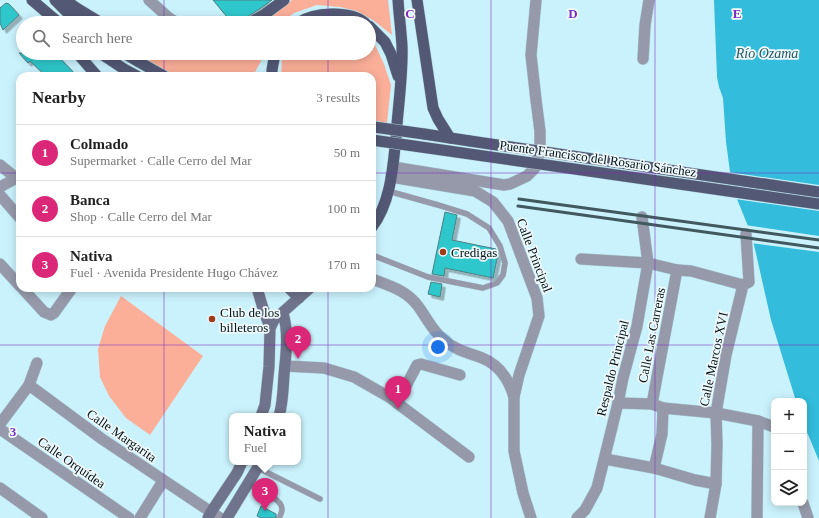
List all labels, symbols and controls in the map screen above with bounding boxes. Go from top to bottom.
text: C [405,6,415,21]
text: D [568,6,578,21]
text: E [733,6,741,21]
search box [16,16,376,60]
icon: search [30,27,52,49]
text: Search here [62,30,132,46]
water label: Río Ozama [735,46,798,61]
text: Nearby [32,88,86,107]
text: 3 results [316,90,360,105]
text: Colmado [70,136,128,152]
street label: Puente Francisco del Rosario Sánchez [499,137,698,180]
text: 1 [42,145,48,160]
text: 50 m [334,145,360,160]
text: Supermarket · Calle Cerro del Mar [70,153,252,168]
text: Banca [70,192,110,208]
text: 2 [42,201,48,216]
text: 100 m [327,201,360,216]
text: Shop · Calle Cerro del Mar [70,209,212,224]
street label: Calle Principal [514,216,556,294]
place label: Credigas [451,245,497,260]
marker: Credigas [438,247,448,257]
text: Nativa [70,248,113,264]
text: 3 [42,257,48,272]
text: 170 m [327,257,360,272]
text: Fuel · Avenida Presidente Hugo Chávez [70,265,278,280]
street label: Calle Las Carreras [635,286,668,384]
place label: Club de los billeteros [220,305,279,335]
street label: Calle Marcos XVI [696,311,731,408]
marker: Club de los billeteros [207,314,217,324]
street label: Respaldo Principal [593,318,632,418]
pin: 2 [285,326,311,359]
your location [428,337,448,357]
pin: 1 [385,376,411,409]
map controls [771,398,807,506]
button: + [771,398,807,434]
street label: Calle Margarita [84,406,160,465]
popup [229,413,301,465]
text: Nativa [244,423,286,439]
text: 3 [10,424,17,439]
street label: Calle Orquídea [35,434,109,491]
button: − [771,434,807,470]
text: Fuel [244,440,267,455]
button: layers [771,470,807,506]
pin: 3 [252,478,278,511]

